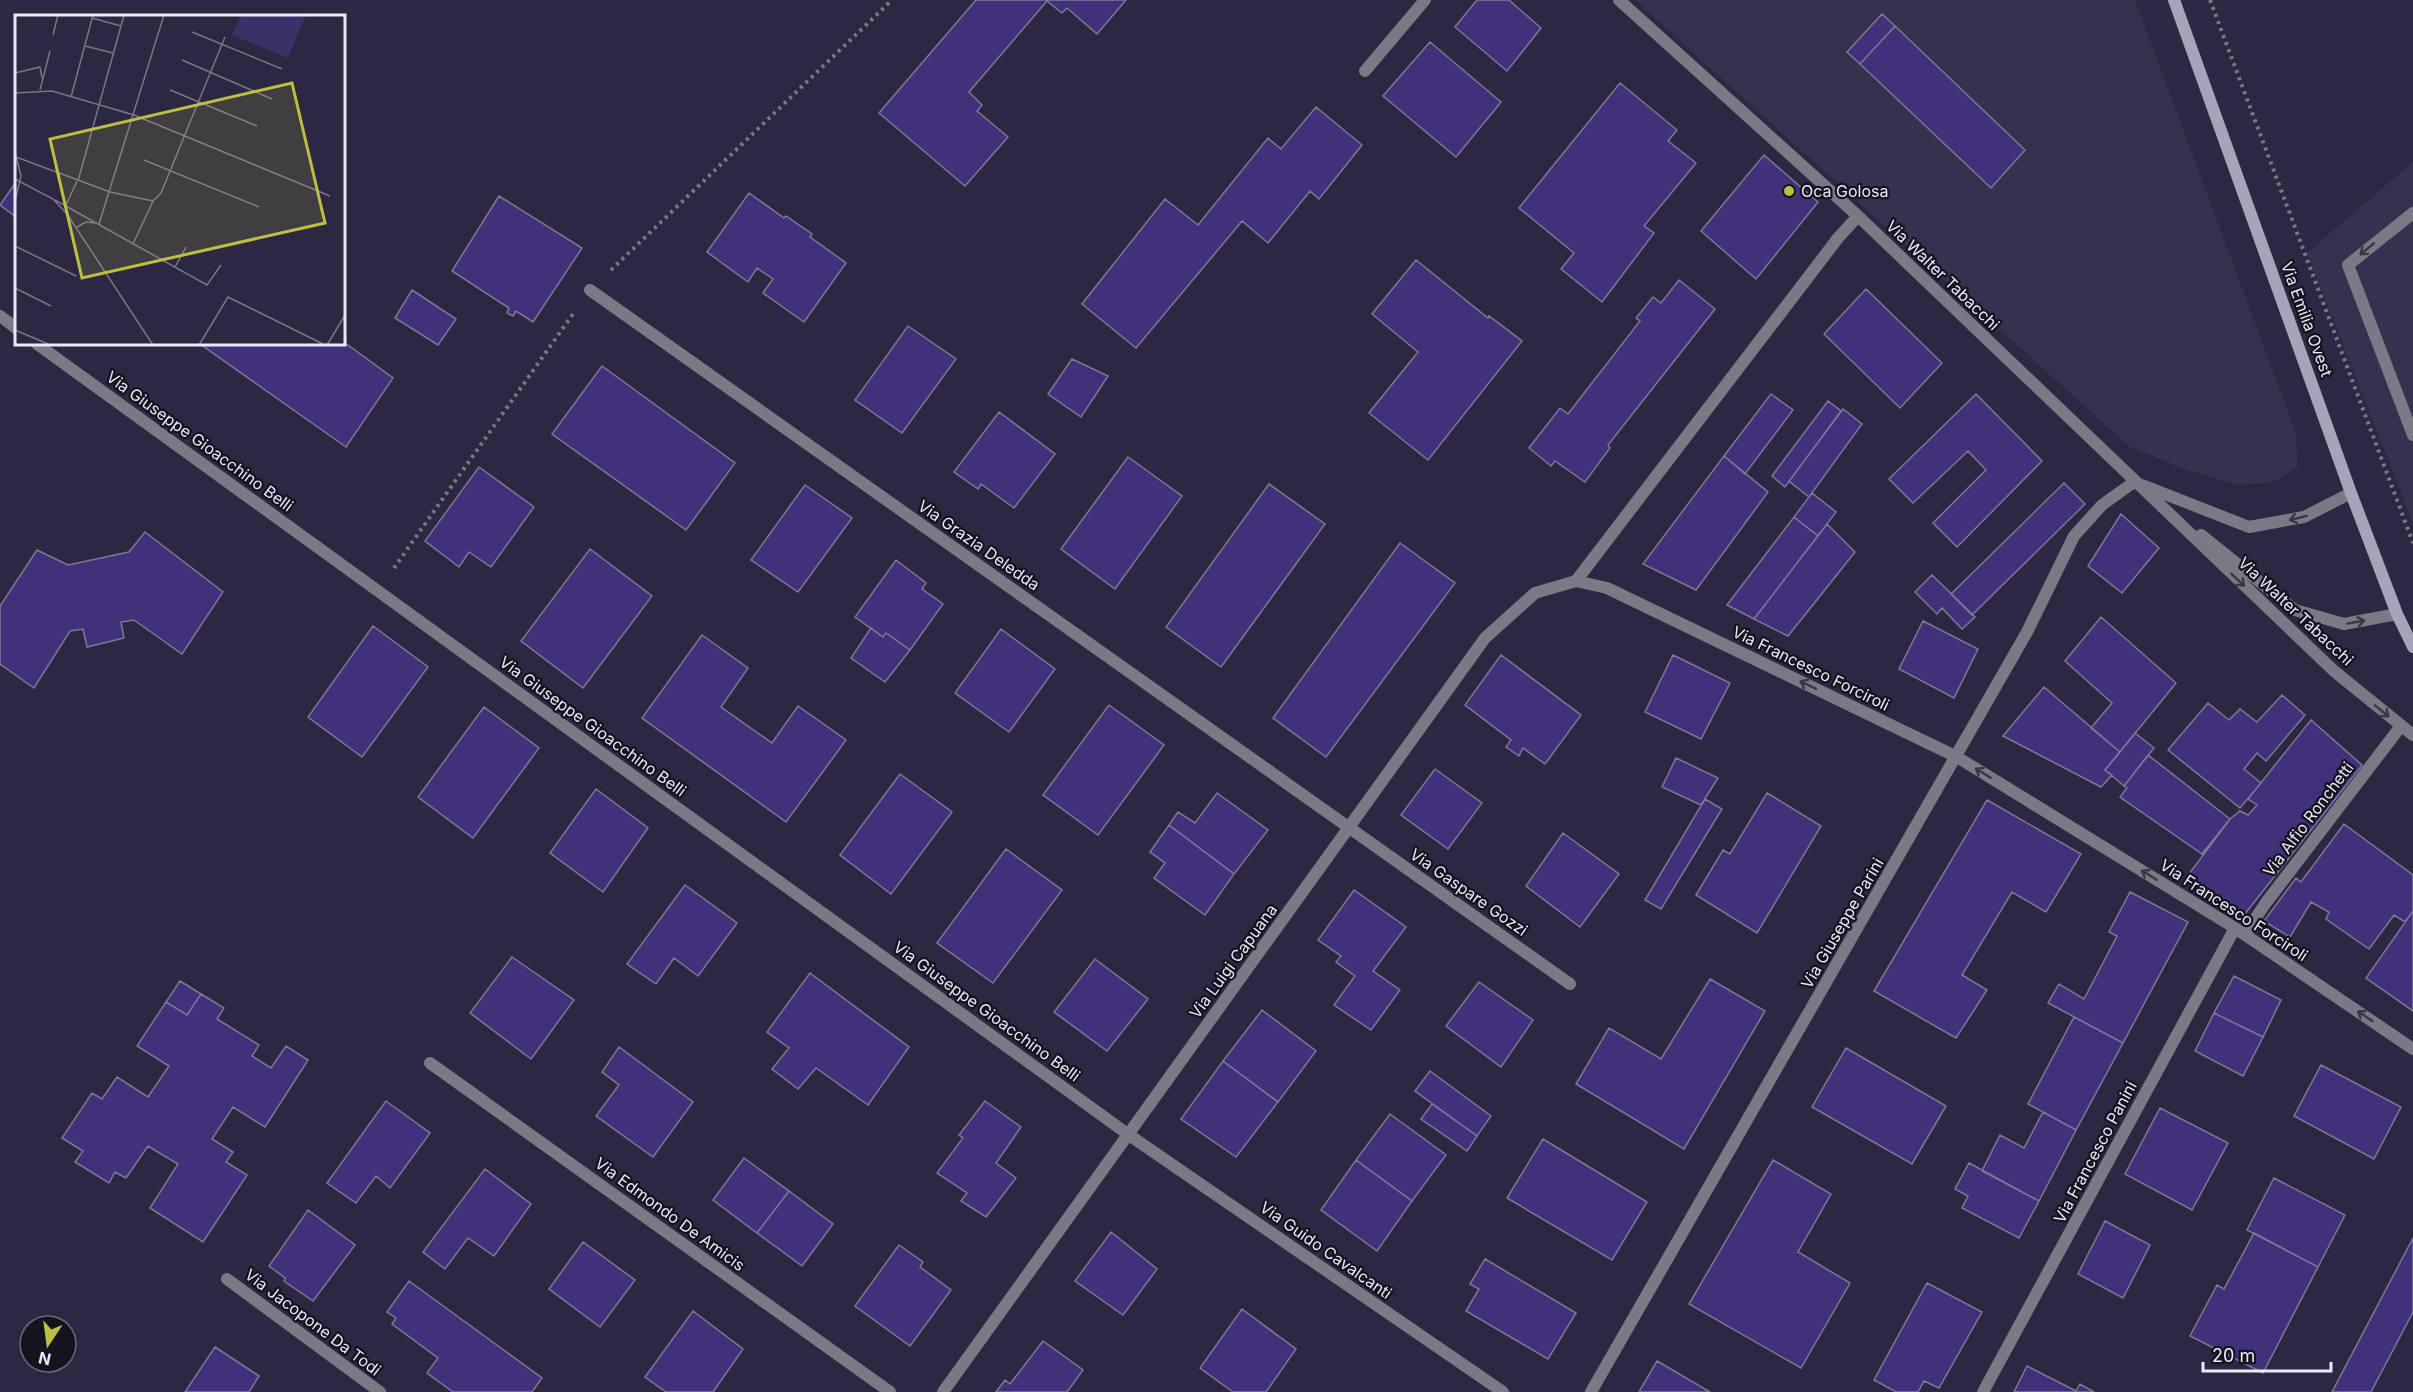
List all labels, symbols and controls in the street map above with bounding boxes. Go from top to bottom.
inset map [15,15,345,345]
place label: Oca Golosa [1801,181,1888,201]
marker: Oca Golosa [1782,184,1796,198]
street label: Via Walter Tabacchi [1882,216,2004,334]
one-way arrow [2359,243,2375,256]
street label: Via Emilia Ovest [2277,259,2337,379]
street label: Via Giuseppe Gioacchino Belli [103,366,297,516]
street label: Via Grazia Deledda [914,495,1044,595]
one-way arrow [2289,512,2308,524]
street label: Via Walter Tabacchi [2234,553,2358,669]
one-way arrow [2230,573,2245,587]
one-way arrow [2346,616,2365,627]
street label: Via Francesco Forciroli [1729,621,1893,715]
street label: Via Giuseppe Gioacchino Belli [496,651,690,801]
one-way arrow [1800,679,1818,691]
one-way arrow [2374,704,2390,717]
street label: Via Alfio Ronchetti [2258,758,2358,880]
one-way arrow [1974,766,1991,779]
street label: Via Gaspare Gozzi [1406,844,1532,940]
street label: Via Giuseppe Parini [1796,854,1888,992]
street label: Via Francesco Forciroli [2156,855,2312,965]
one-way arrow [2141,868,2158,880]
street label: Via Luigi Capuana [1185,900,1281,1022]
street label: Via Giuseppe Gioacchino Belli [890,936,1084,1086]
one-way arrow [2357,1010,2373,1022]
street label: Via Francesco Panini [2049,1078,2141,1226]
street label: Via Edmondo De Amicis [591,1153,749,1275]
street label: Via Guido Cavalcanti [1256,1197,1396,1303]
street label: Via Jacopone Da Todi [241,1264,385,1380]
north arrow [18,1314,78,1374]
scale bar [2203,1335,2330,1373]
text: 20 m [2212,1345,2255,1366]
text: N [36,1347,53,1370]

